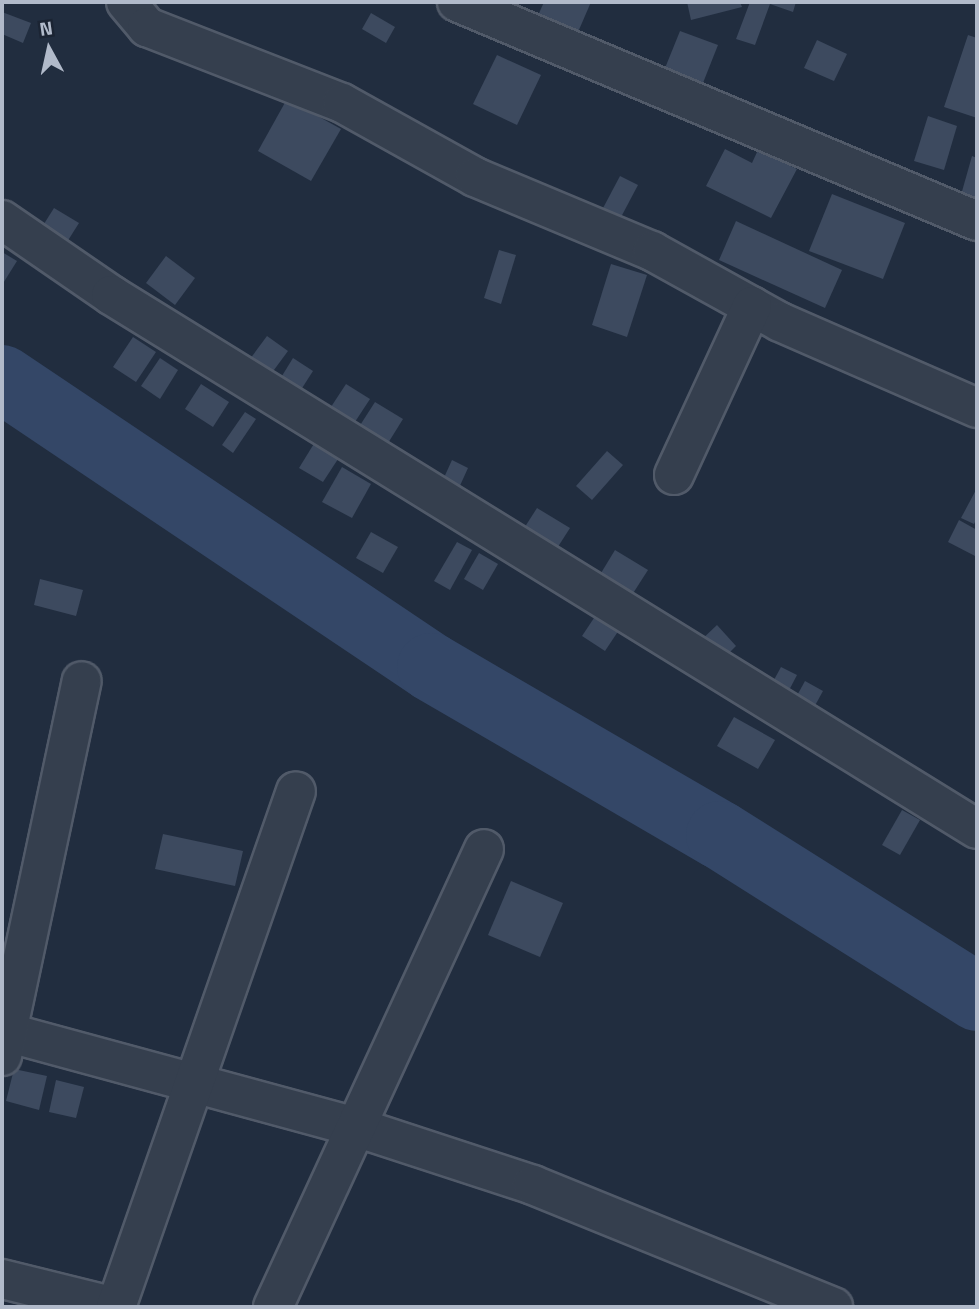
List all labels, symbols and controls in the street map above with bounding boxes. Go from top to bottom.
text: N [37,12,55,43]
north arrow [14,14,84,84]

